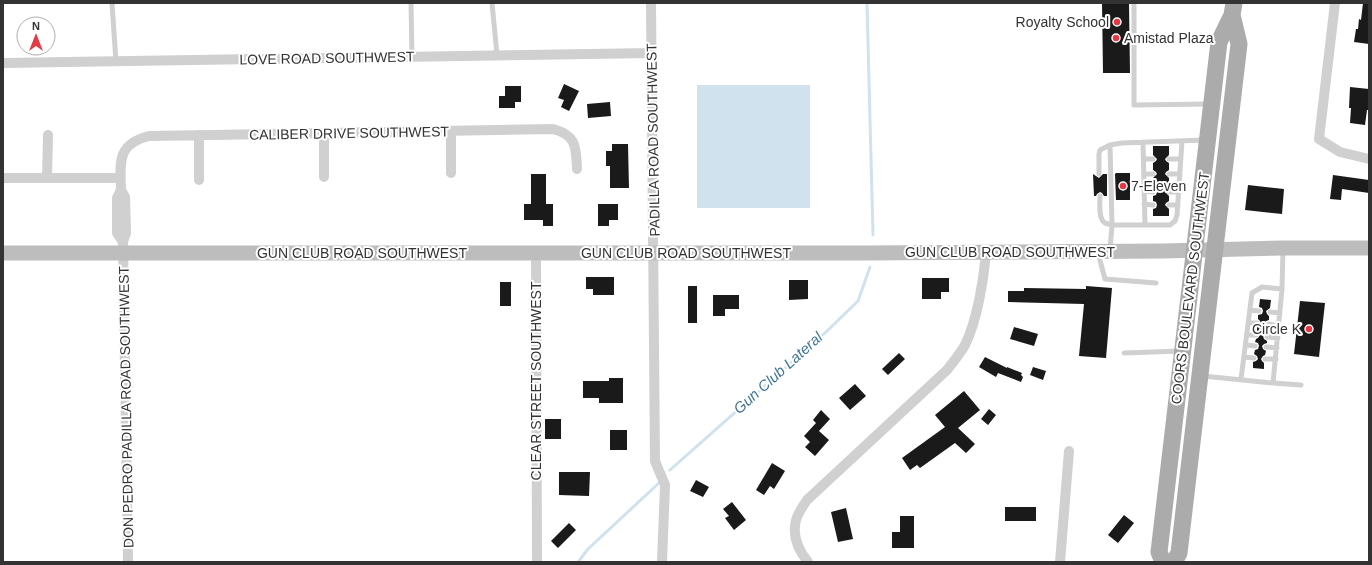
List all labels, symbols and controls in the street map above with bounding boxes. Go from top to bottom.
place label: Royalty School [1016,14,1109,30]
north arrow [16,16,56,56]
marker: Royalty School [1112,17,1122,27]
text: N [32,20,40,32]
place label: Amistad Plaza [1124,30,1214,46]
marker: Amistad Plaza [1111,33,1121,43]
street label: PADILLA ROAD SOUTHWEST [643,43,663,237]
street label: LOVE ROAD SOUTHWEST [239,48,415,68]
street label: CALIBER DRIVE SOUTHWEST [249,123,450,143]
street label: COORS BOULEVARD SOUTHWEST [1168,171,1212,405]
place label: 7-Eleven [1131,178,1186,194]
marker: 7-Eleven [1118,181,1128,191]
street label: GUN CLUB ROAD SOUTHWEST [905,244,1115,260]
street label: GUN CLUB ROAD SOUTHWEST [257,245,467,261]
street label: GUN CLUB ROAD SOUTHWEST [581,245,791,261]
street label: DON PEDRO PADILLA ROAD SOUTHWEST [116,265,136,548]
street label: CLEAR STREET SOUTHWEST [528,281,544,480]
place label: Circle K [1252,321,1302,337]
marker: Circle K [1304,324,1314,334]
water label: Gun Club Lateral [730,328,826,417]

